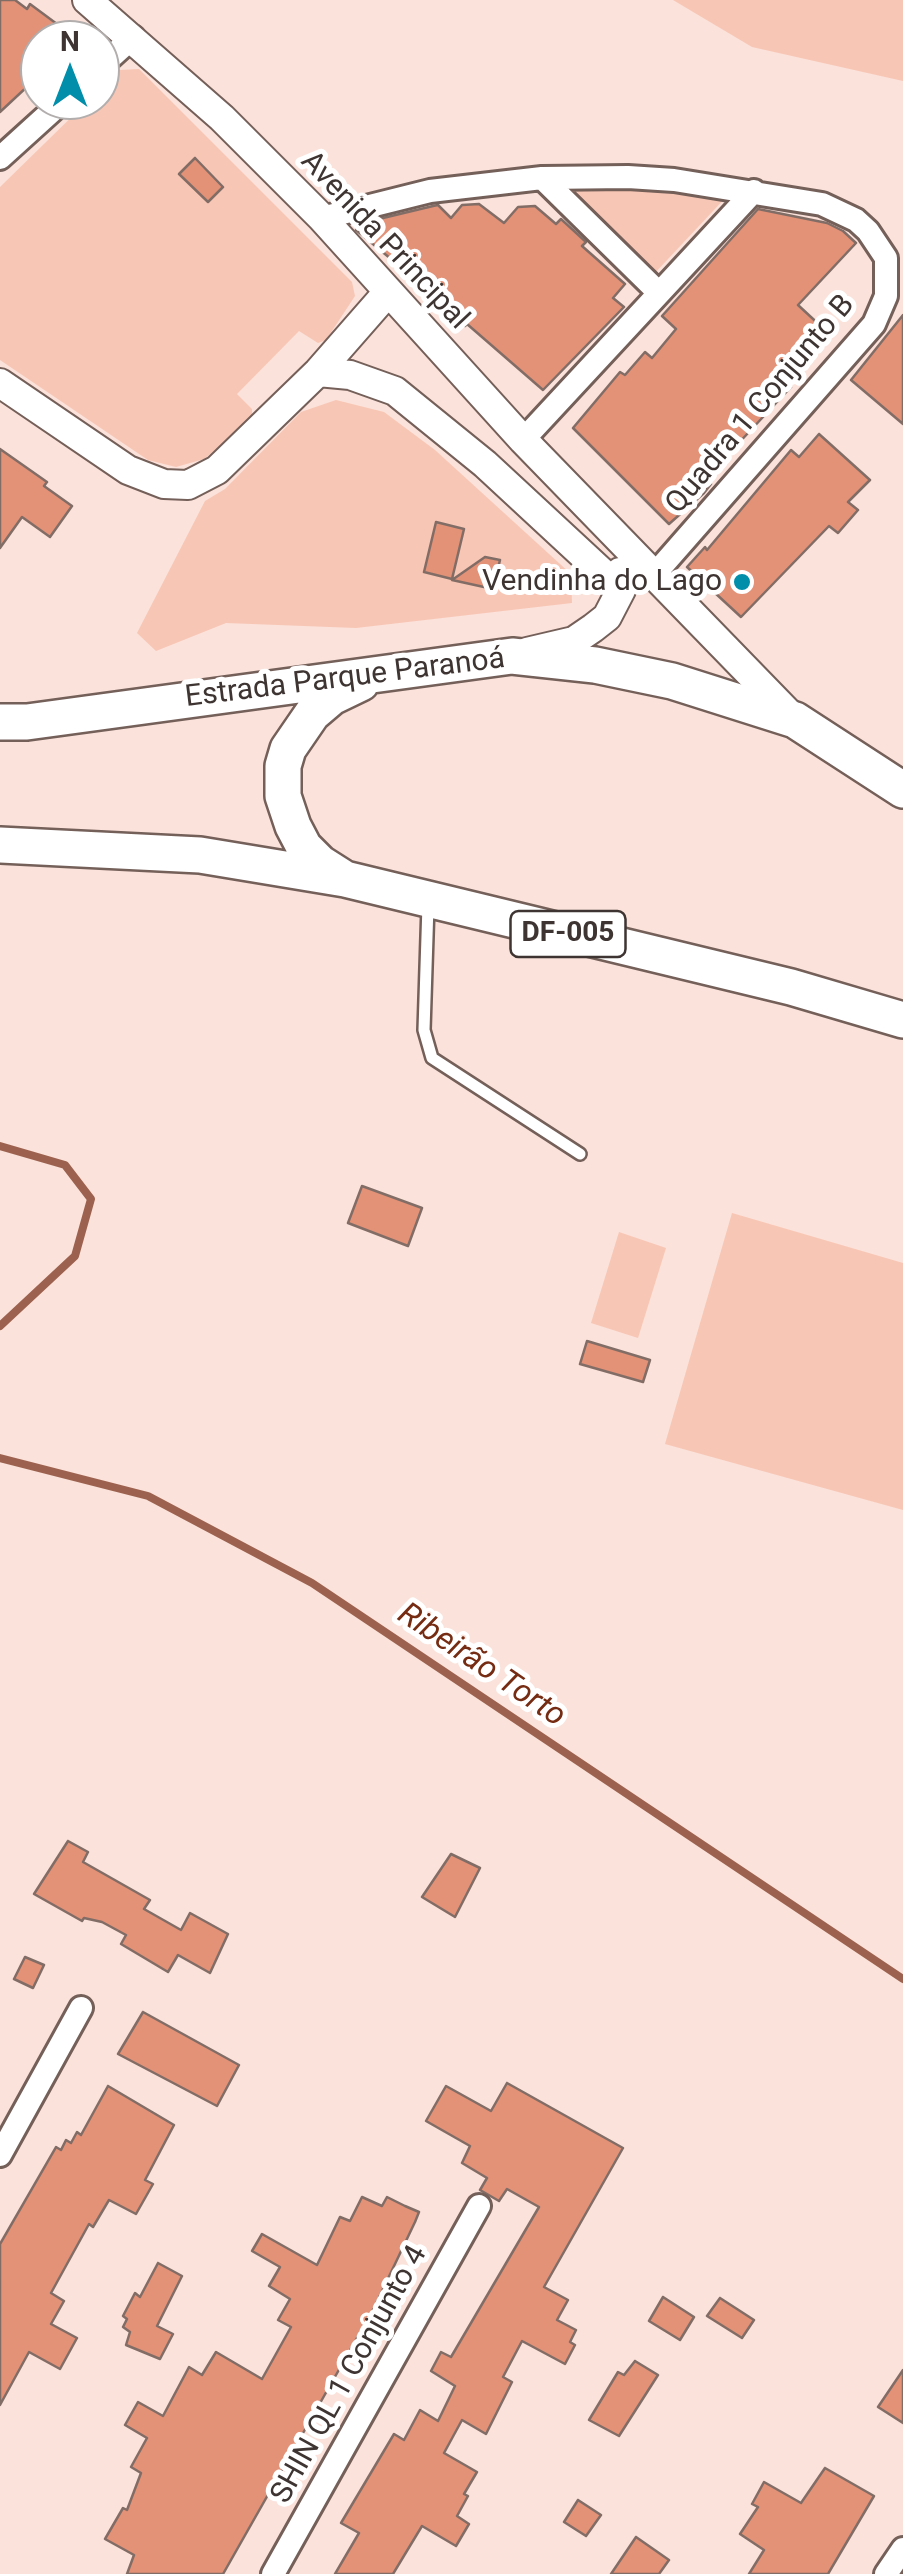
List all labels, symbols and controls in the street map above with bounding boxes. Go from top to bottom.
north arrow [20,20,120,120]
text: N [60,25,80,58]
street label: Avenida Principal [292,145,476,337]
street label: Quadra 1 Conjunto B [659,288,863,522]
place label: Vendinha do Lago [482,564,722,600]
marker: Vendinha do Lago [731,571,753,593]
street label: Estrada Parque Paranoá [183,642,507,716]
road number: DF-005 [510,911,626,957]
water label: Ribeirão Torto [390,1596,572,1736]
street label: SHIN QL 1 Conjunto 4 [264,2240,436,2510]

